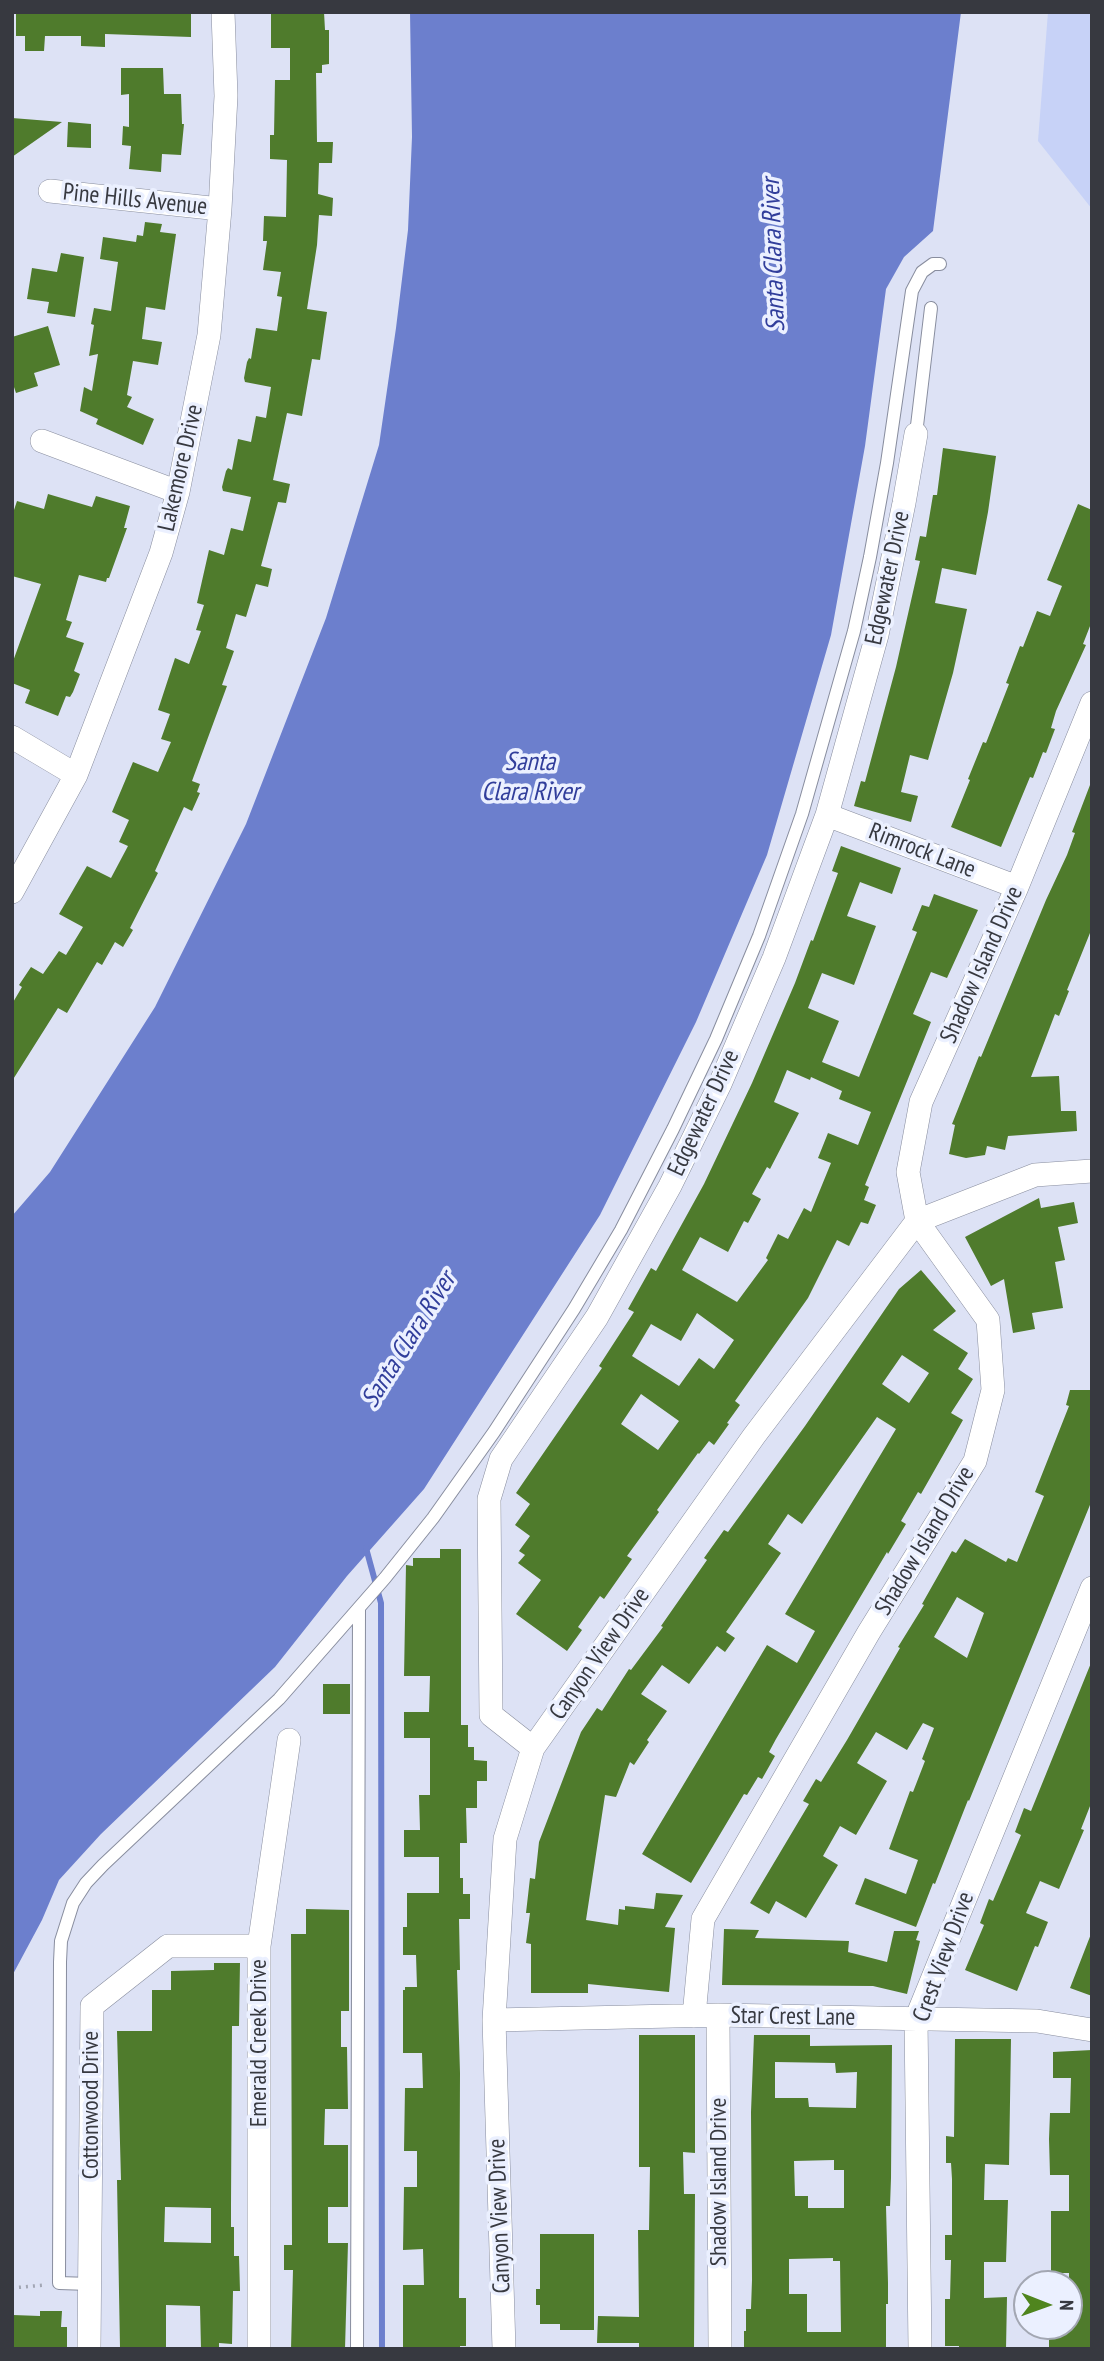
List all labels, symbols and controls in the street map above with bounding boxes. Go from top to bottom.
street label: Pine Hills Avenue [62,178,208,222]
water label: Santa Clara River [756,178,792,332]
street label: Lakemore Drive [152,402,210,534]
street label: Edgewater Drive [860,508,916,648]
water label: Santa Clara River [481,747,579,808]
street label: Rimrock Lane [865,818,979,884]
street label: Shadow Island Drive [935,882,1029,1048]
street label: Edgewater Drive [662,1045,746,1181]
water label: Santa Clara River [355,1267,463,1413]
street label: Shadow Island Drive [869,1461,981,1621]
street label: Canyon View Drive [544,1582,656,1726]
street label: Crest View Drive [907,1888,981,2026]
street label: Emerald Creek Drive [245,1959,273,2127]
street label: Star Crest Lane [730,2002,856,2032]
street label: Cottonwood Drive [77,2031,105,2179]
street label: Shadow Island Drive [705,2098,733,2266]
street label: Canyon View Drive [483,2138,517,2294]
north arrow [1013,2270,1083,2340]
text: N [1055,2300,1079,2311]

